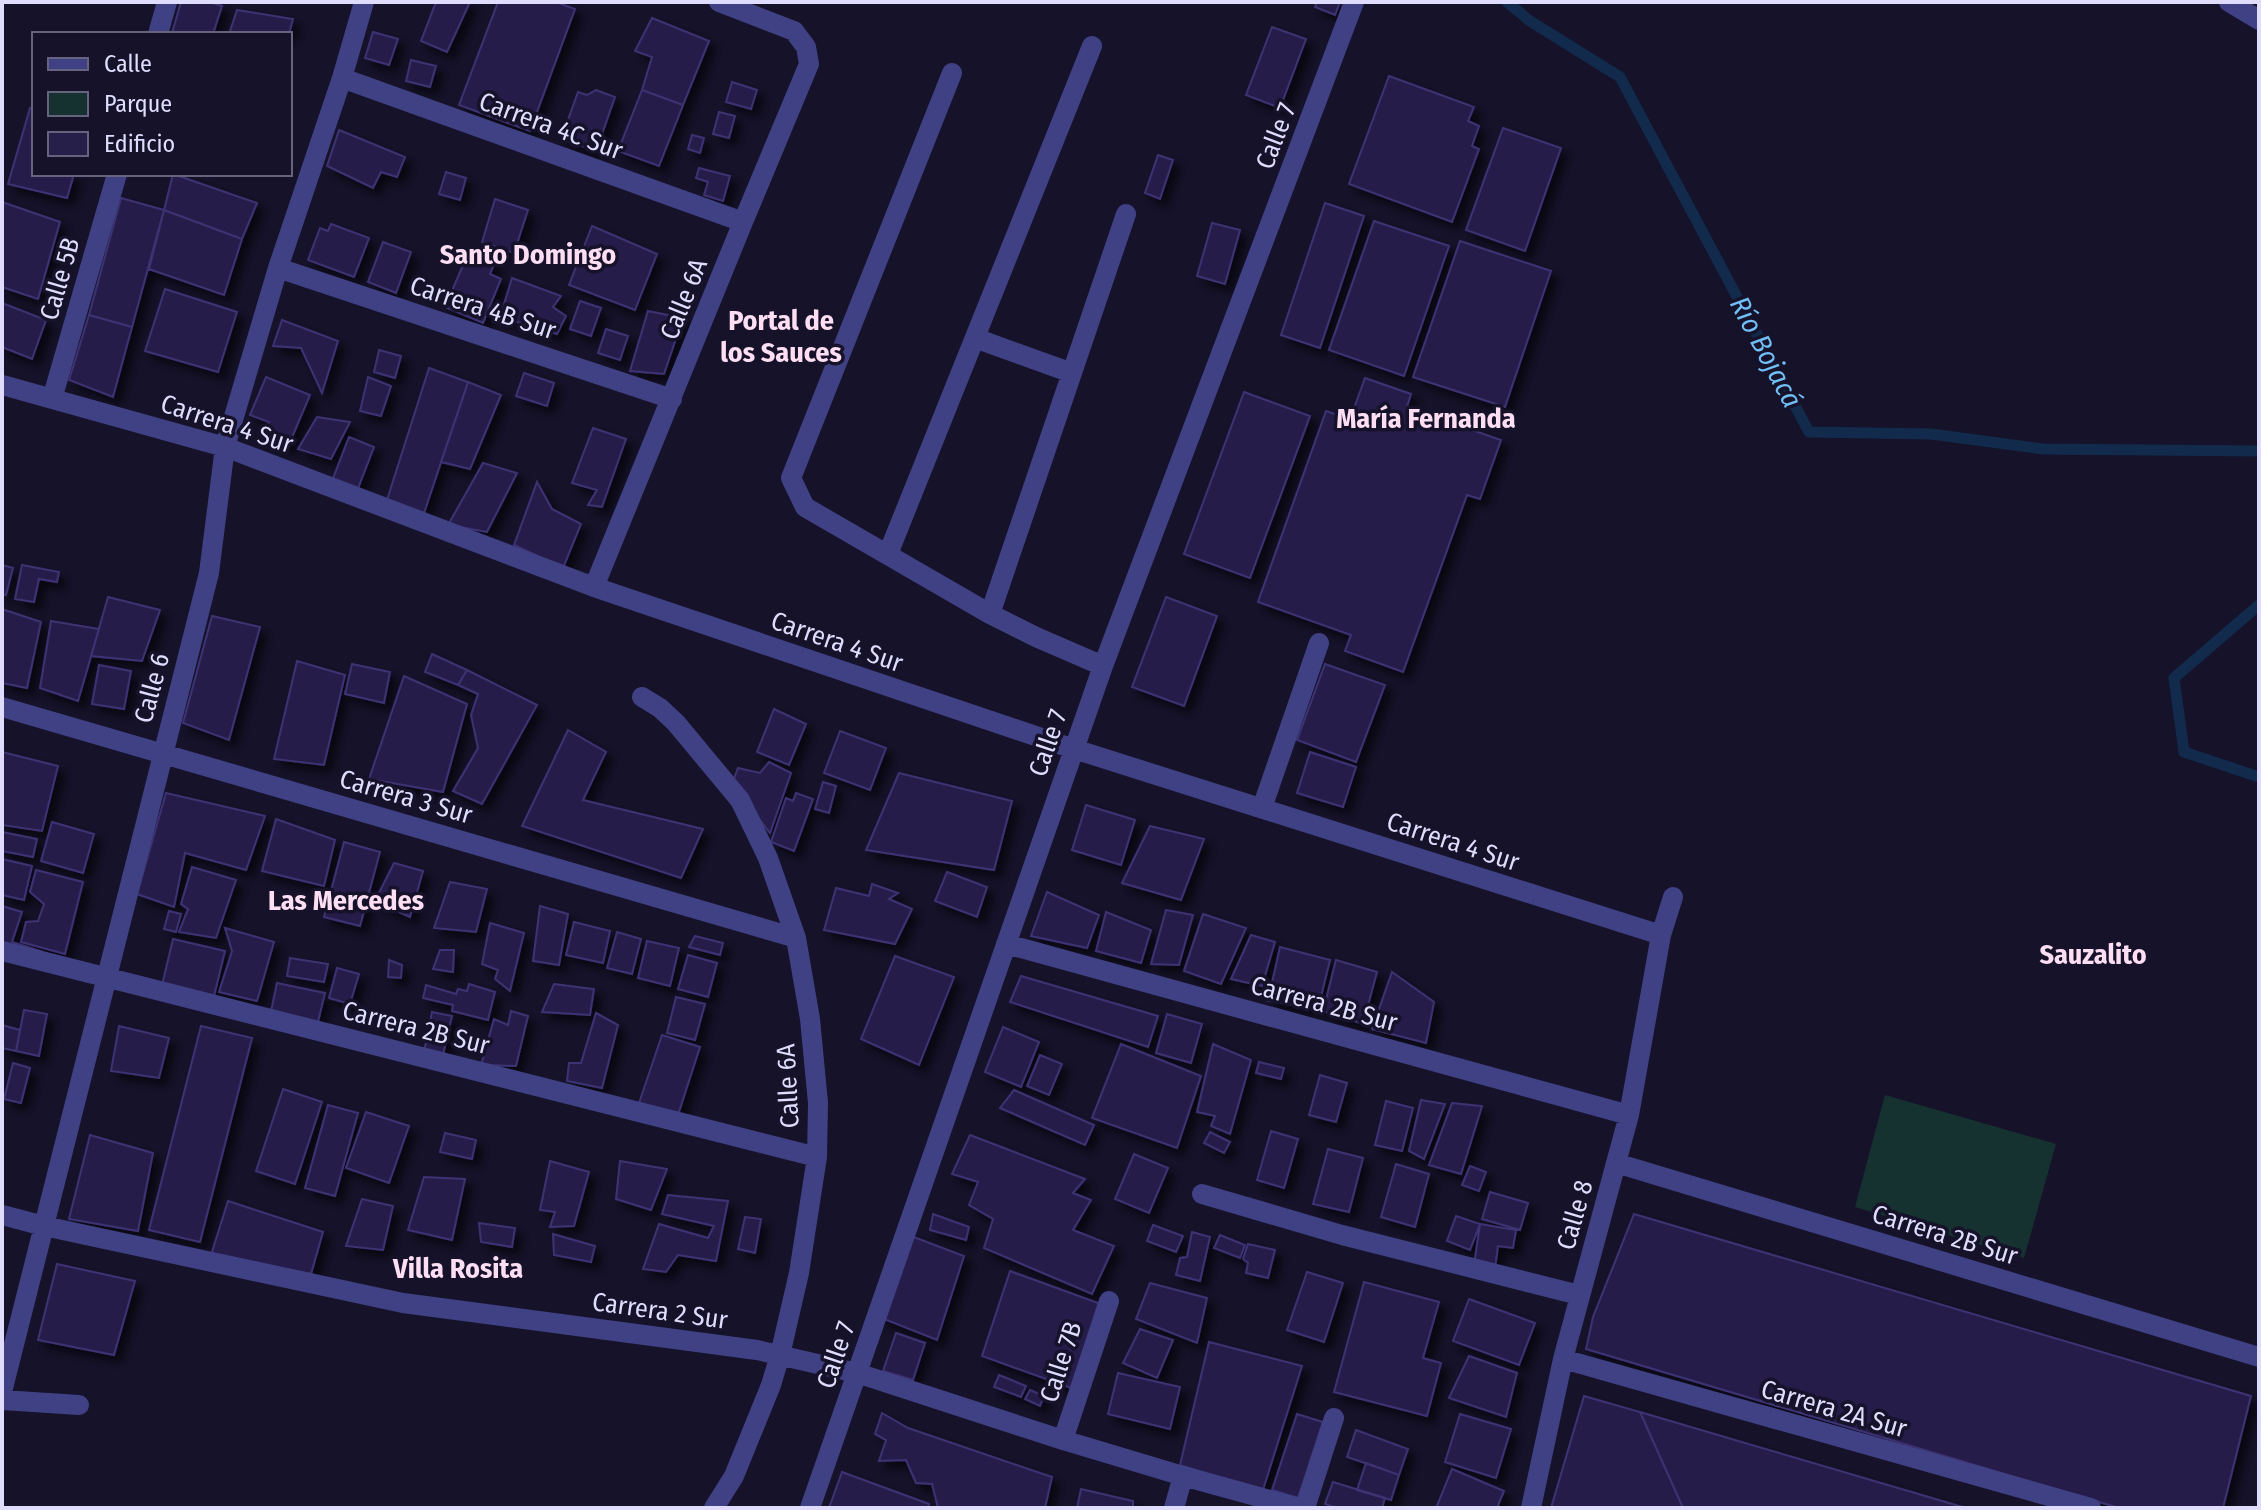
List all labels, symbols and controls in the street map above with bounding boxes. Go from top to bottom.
legend [32,32,292,176]
text: Calle [104,50,152,78]
street label: Carrera 4C Sur [475,86,627,166]
text: Parque [104,90,172,118]
street label: Calle 7 [1249,98,1303,174]
text: Edificio [104,130,175,158]
street label: Calle 5B [34,234,86,324]
district label: Santo Domingo [440,238,616,271]
street label: Calle 6A [654,254,714,344]
street label: Carrera 4B Sur [406,270,560,346]
water label: Río Bojacá [1723,291,1809,413]
district label: Portal de los Sauces [720,304,842,369]
street label: Carrera 4 Sur [157,388,297,460]
district label: María Fernanda [1336,402,1516,435]
street label: Carrera 4 Sur [767,605,907,679]
street label: Calle 6 [128,650,176,726]
street label: Calle 7 [1022,706,1074,780]
street label: Carrera 3 Sur [336,763,476,831]
street label: Carrera 4 Sur [1383,806,1523,878]
district label: Las Mercedes [268,884,424,917]
district label: Sauzalito [2039,938,2147,971]
street label: Carrera 2B Sur [1247,970,1401,1038]
street label: Carrera 2B Sur [339,995,493,1061]
street label: Calle 6A [770,1043,806,1129]
street label: Calle 8 [1550,1177,1600,1253]
street label: Carrera 2B Sur [1869,1198,2021,1272]
district label: Villa Rosita [392,1252,523,1285]
street label: Carrera 2 Sur [590,1286,730,1336]
street label: Calle 7 [810,1318,862,1392]
street label: Calle 7B [1033,1318,1089,1406]
street label: Carrera 2A Sur [1758,1373,1910,1445]

